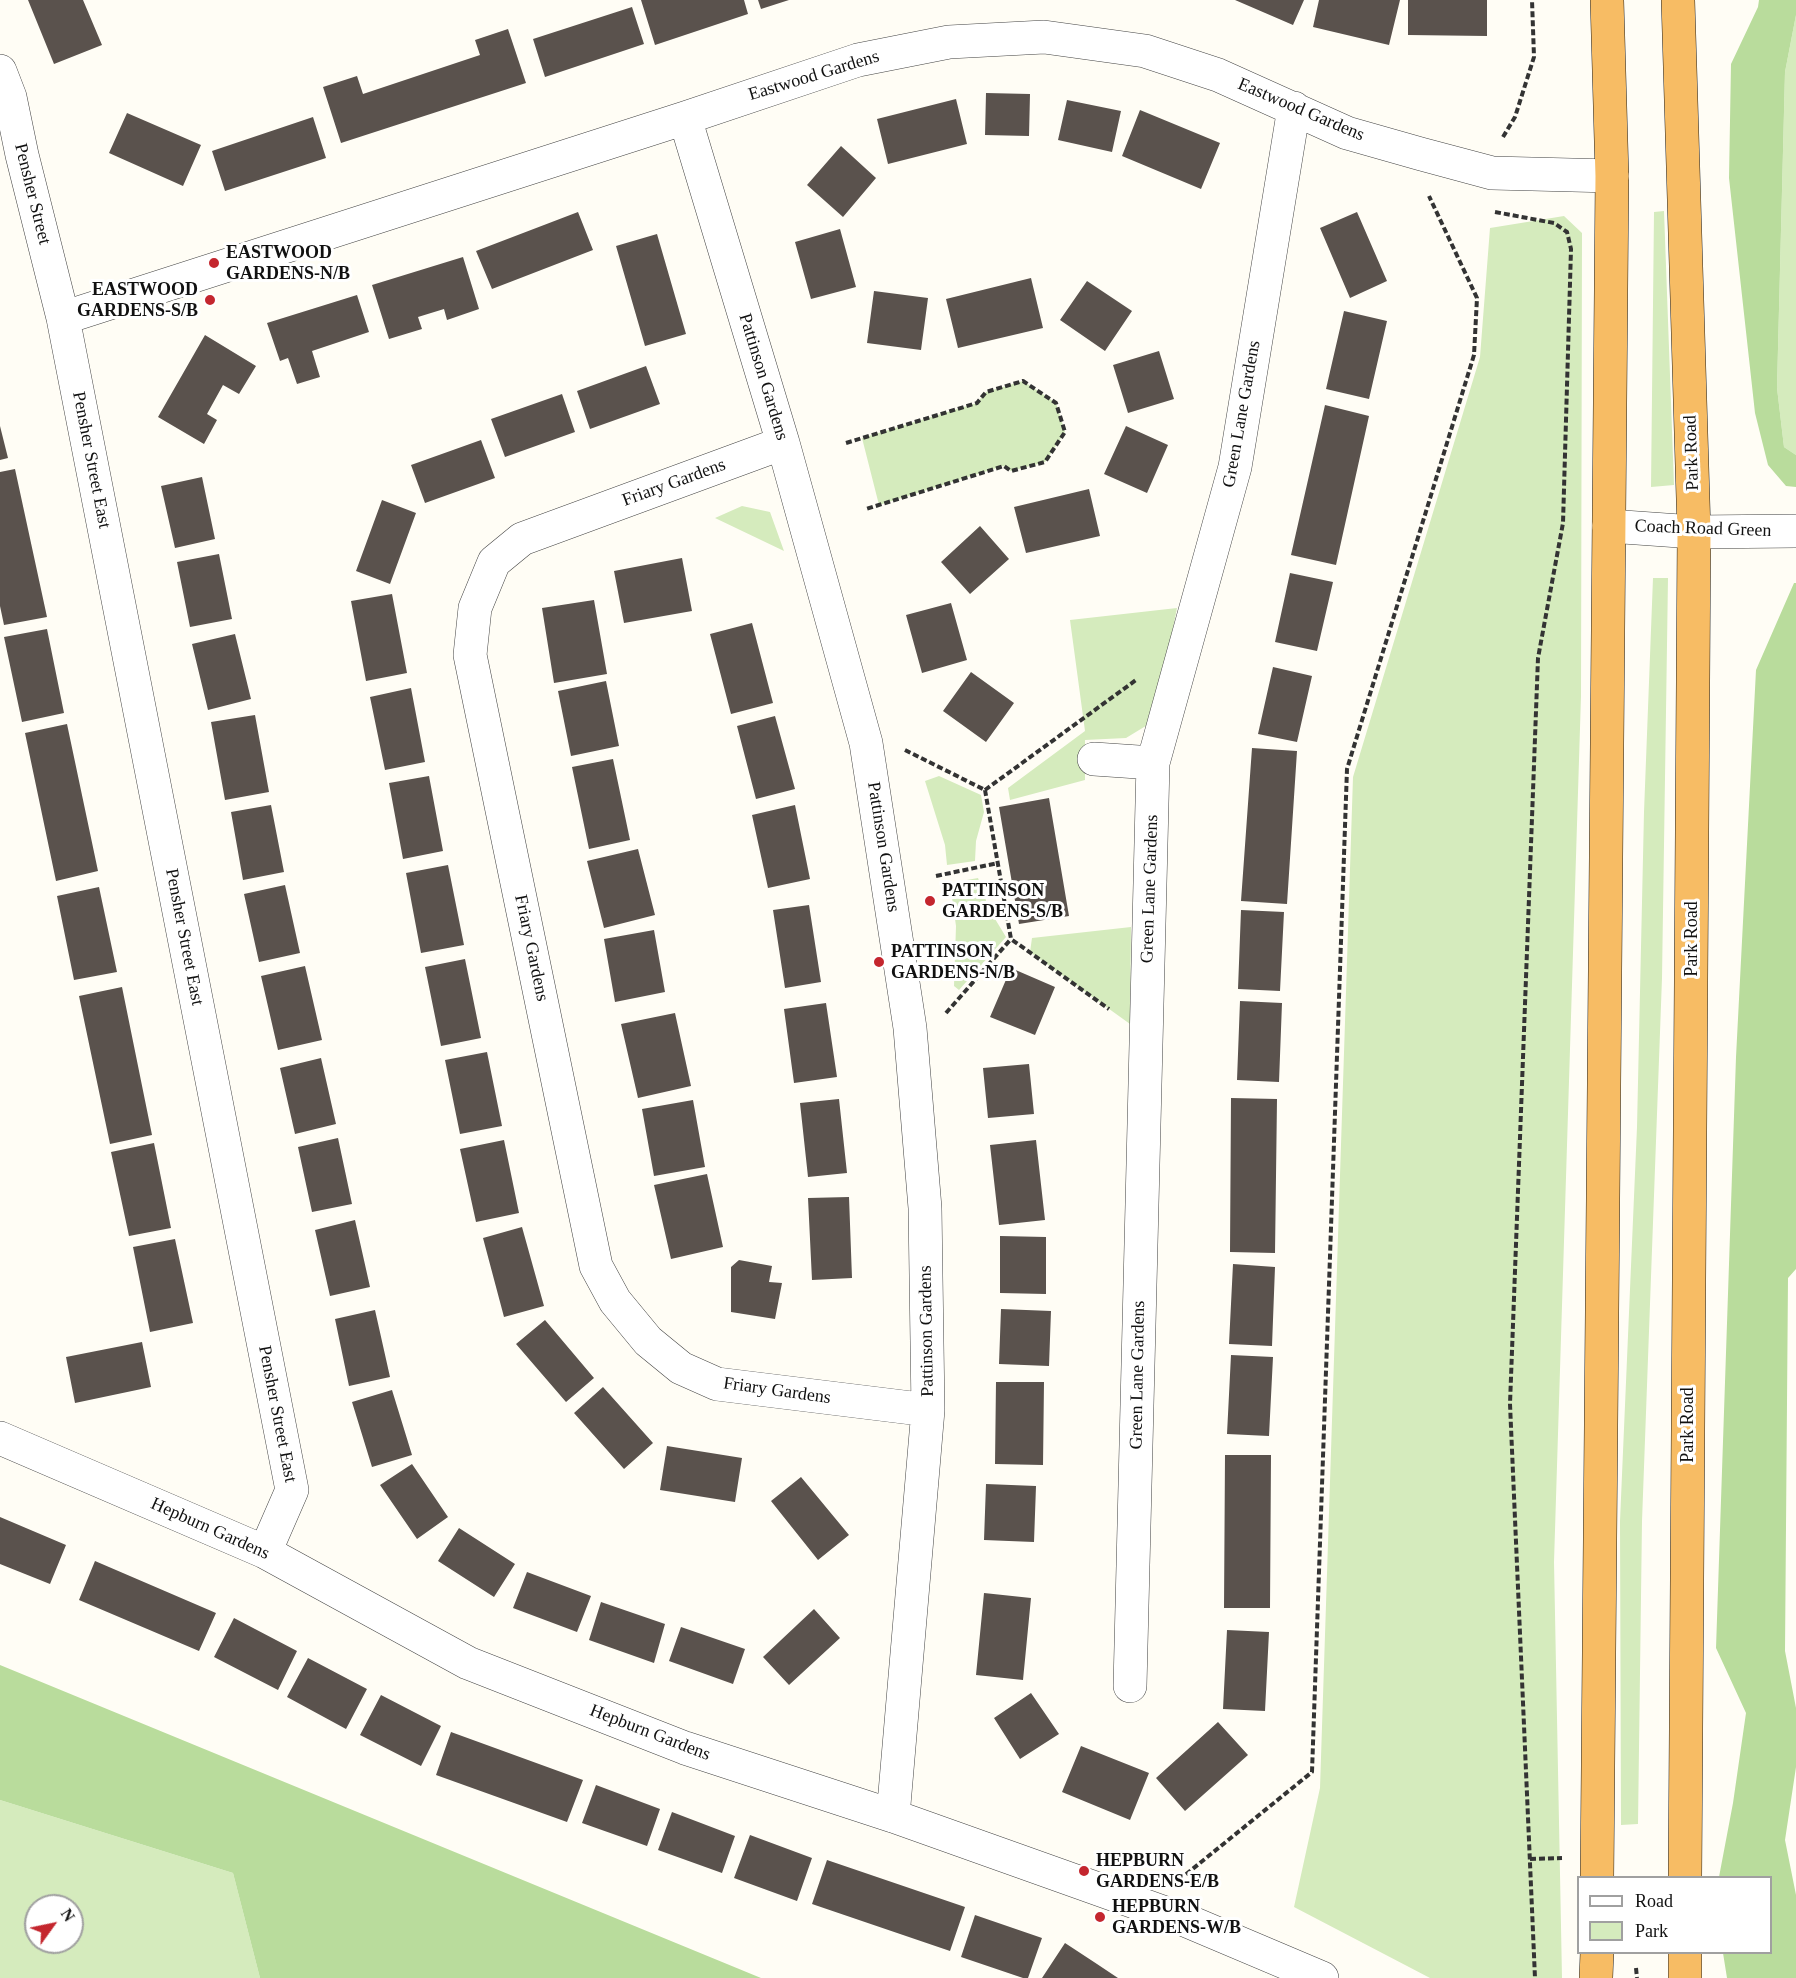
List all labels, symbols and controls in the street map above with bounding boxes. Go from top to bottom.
street label: Eastwood Gardens [746,46,882,106]
street label: Eastwood Gardens [1234,74,1368,146]
street label: Pensher Street [9,141,55,247]
place label: EASTWOOD GARDENS-N/B [226,242,350,284]
marker: EASTWOOD GARDENS-N/B [207,256,221,270]
place label: EASTWOOD GARDENS-S/B [77,279,198,322]
marker: EASTWOOD GARDENS-S/B [203,293,217,307]
street label: Pattinson Gardens [733,311,793,443]
street label: Green Lane Gardens [1218,339,1266,489]
street label: Pensher Street East [67,390,115,530]
street label: Park Road [1680,415,1704,491]
street label: Friary Gardens [619,454,729,512]
street label: Coach Road Green [1634,516,1772,542]
street label: Pattinson Gardens [862,780,904,914]
street label: Green Lane Gardens [1137,814,1163,964]
street label: Pensher Street East [160,867,208,1007]
place label: PATTINSON GARDENS-S/B [942,880,1063,922]
street label: Friary Gardens [509,893,553,1003]
marker: PATTINSON GARDENS-S/B [923,894,937,908]
street label: Park Road [1681,901,1703,977]
place label: PATTINSON GARDENS-N/B [891,941,1015,984]
marker: PATTINSON GARDENS-N/B [872,955,886,969]
street label: Pattinson Gardens [915,1265,939,1397]
street label: Green Lane Gardens [1126,1300,1150,1450]
street label: Pensher Street East [253,1344,301,1484]
street label: Friary Gardens [722,1373,832,1409]
street label: Park Road [1677,1387,1699,1463]
street label: Hepburn Gardens [147,1493,273,1565]
street label: Hepburn Gardens [587,1700,713,1766]
place label: HEPBURN GARDENS-E/B [1096,1850,1219,1892]
marker: HEPBURN GARDENS-E/B [1077,1864,1091,1878]
legend [1577,1876,1772,1954]
text: Road [1635,1891,1673,1911]
north arrow [24,1894,84,1954]
place label: HEPBURN GARDENS-W/B [1112,1896,1241,1938]
text: N [58,1906,78,1924]
marker: HEPBURN GARDENS-W/B [1093,1910,1107,1924]
text: Park [1635,1921,1668,1941]

